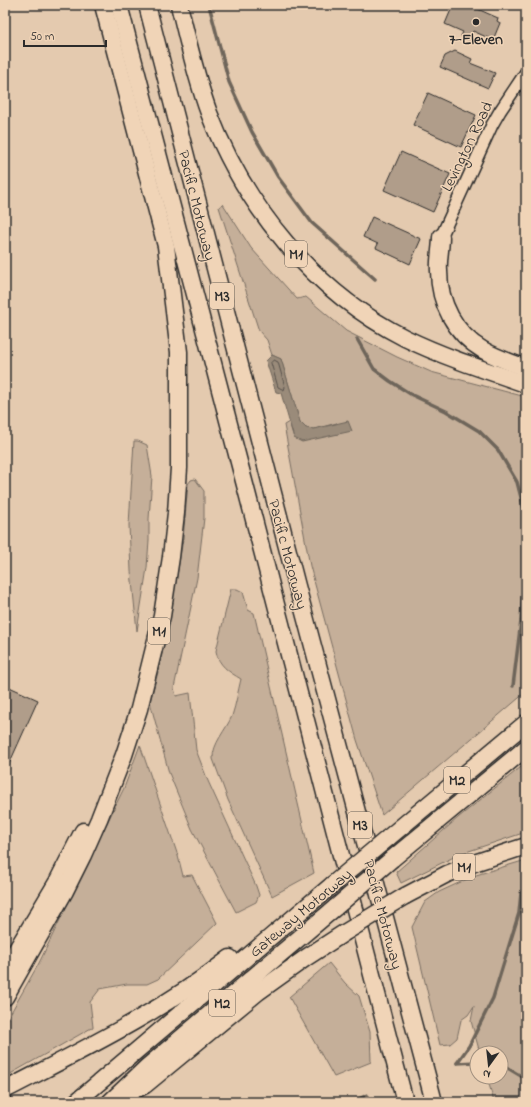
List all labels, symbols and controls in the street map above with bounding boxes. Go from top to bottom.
marker: 7-Eleven [471,17,481,27]
scale bar [24,22,106,48]
text: 50 m [30,28,54,46]
place label: 7-Eleven [449,28,503,52]
street label: Levington Road [436,98,500,196]
street label: Pacific Motorway [171,148,221,263]
road number: M1 [285,241,307,267]
road number: M3 [210,283,234,309]
street label: Pacific Motorway [261,497,313,612]
road number: M1 [148,618,170,644]
road number: M2 [444,767,470,793]
road number: M3 [348,812,372,838]
road number: M1 [453,854,475,880]
street label: Pacific Motorway [356,857,408,972]
street label: Gateway Motorway [245,863,358,964]
road number: M2 [209,990,235,1016]
north arrow [469,1045,509,1085]
text: N [481,1065,492,1082]

